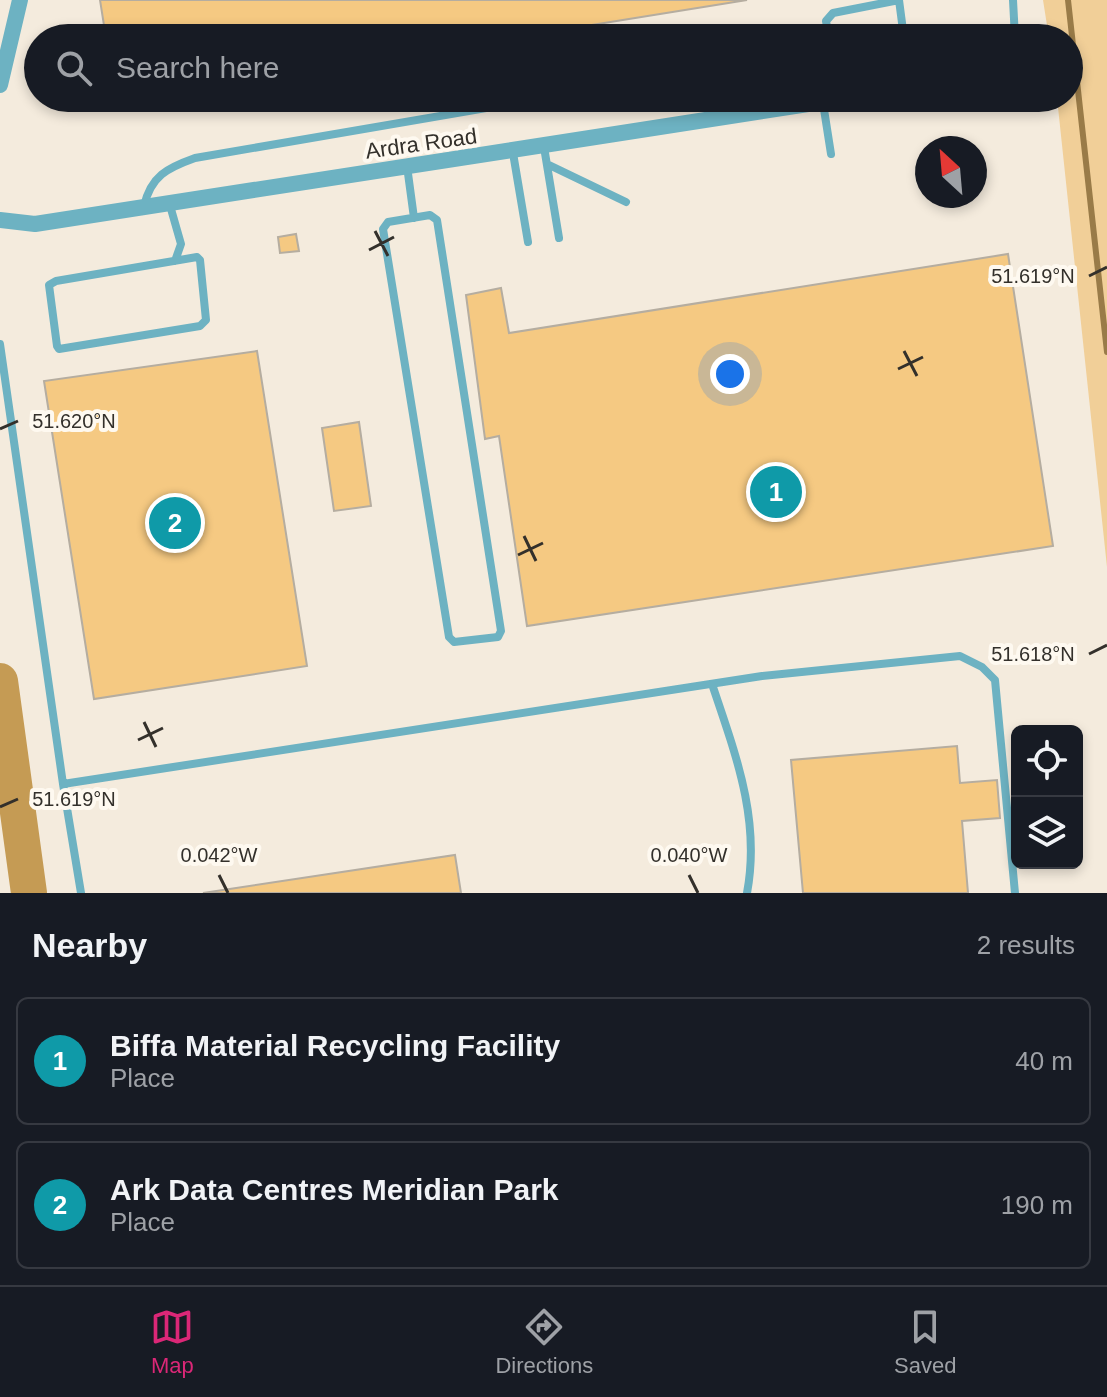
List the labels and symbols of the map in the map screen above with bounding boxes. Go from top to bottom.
street label: Ardra Road [364,123,479,164]
north arrow [915,136,987,208]
text: 51.619°N [991,265,1075,287]
your location [710,354,750,394]
text: 51.620°N [32,410,116,432]
pin: 1 [750,462,802,522]
pin: 2 [149,493,201,553]
text: 51.618°N [991,643,1075,665]
text: 51.619°N [32,788,116,810]
text: 0.042°W [181,844,258,866]
text: 0.040°W [651,844,728,866]

